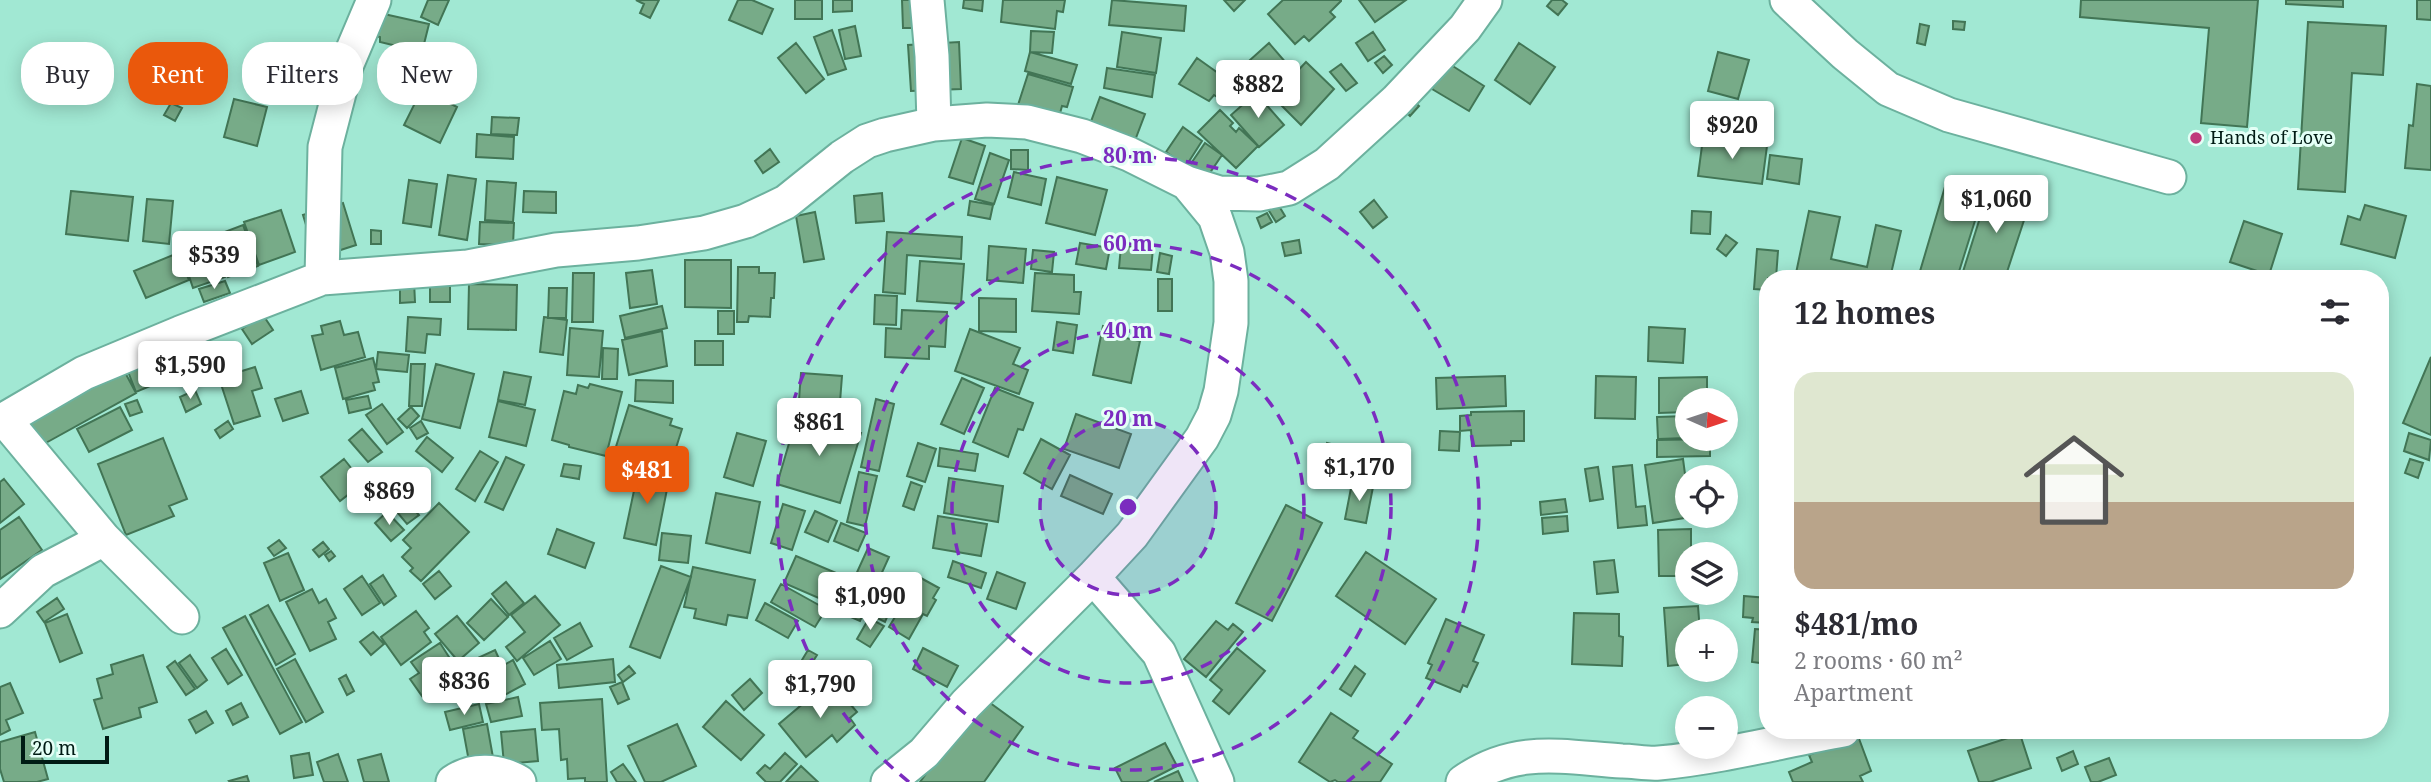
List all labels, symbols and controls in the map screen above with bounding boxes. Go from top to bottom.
chip: Buy [21,42,114,105]
chip: Rent [128,42,228,105]
chip: Filters [242,42,363,105]
chip: New [377,42,477,105]
pin: $882 [1217,60,1299,120]
text: $882 [1232,67,1284,99]
pin: $920 [1691,102,1773,161]
text: $920 [1706,108,1758,140]
place label: Hands of Love [2210,125,2333,149]
marker: Hands of Love [2188,130,2204,146]
text: 80 m [1103,141,1153,169]
pin: $1,060 [1939,176,2053,235]
text: $1,060 [1960,182,2032,214]
text: 60 m [1103,229,1153,257]
pin: $539 [173,232,255,291]
text: $539 [188,238,240,270]
text: 12 homes [1794,292,1935,333]
icon: filters [2316,293,2354,331]
text: 40 m [1103,316,1153,344]
pin: $1,590 [133,342,247,401]
text: $1,590 [154,348,226,380]
north arrow [1675,388,1738,452]
map controls [1675,388,1738,759]
pin: $861 [778,398,860,458]
text: 20 m [1103,404,1153,432]
text: $861 [793,405,845,437]
icon: home [2011,417,2137,543]
pin: $1,170 [1302,444,1416,503]
pin: $481 [606,447,688,506]
text: $1,170 [1323,450,1395,482]
text: $481 [621,453,673,485]
button: locate [1675,465,1738,528]
pin: $869 [348,468,430,527]
text: $869 [363,474,415,506]
centre of rings [1116,495,1140,519]
button: layers [1675,542,1738,605]
pin: $1,090 [813,572,927,632]
text: $1,090 [834,579,906,611]
text: $481/mo [1794,603,1918,644]
button: + [1675,619,1738,682]
text: 2 rooms · 60 m² [1794,644,1963,676]
pin: $836 [423,658,505,717]
pin: $1,790 [763,660,877,720]
text: $836 [438,664,490,696]
text: $1,790 [784,667,856,699]
text: Apartment [1794,676,1913,708]
button: − [1675,696,1738,759]
scale bar [21,733,108,765]
text: 20 m [32,735,76,761]

